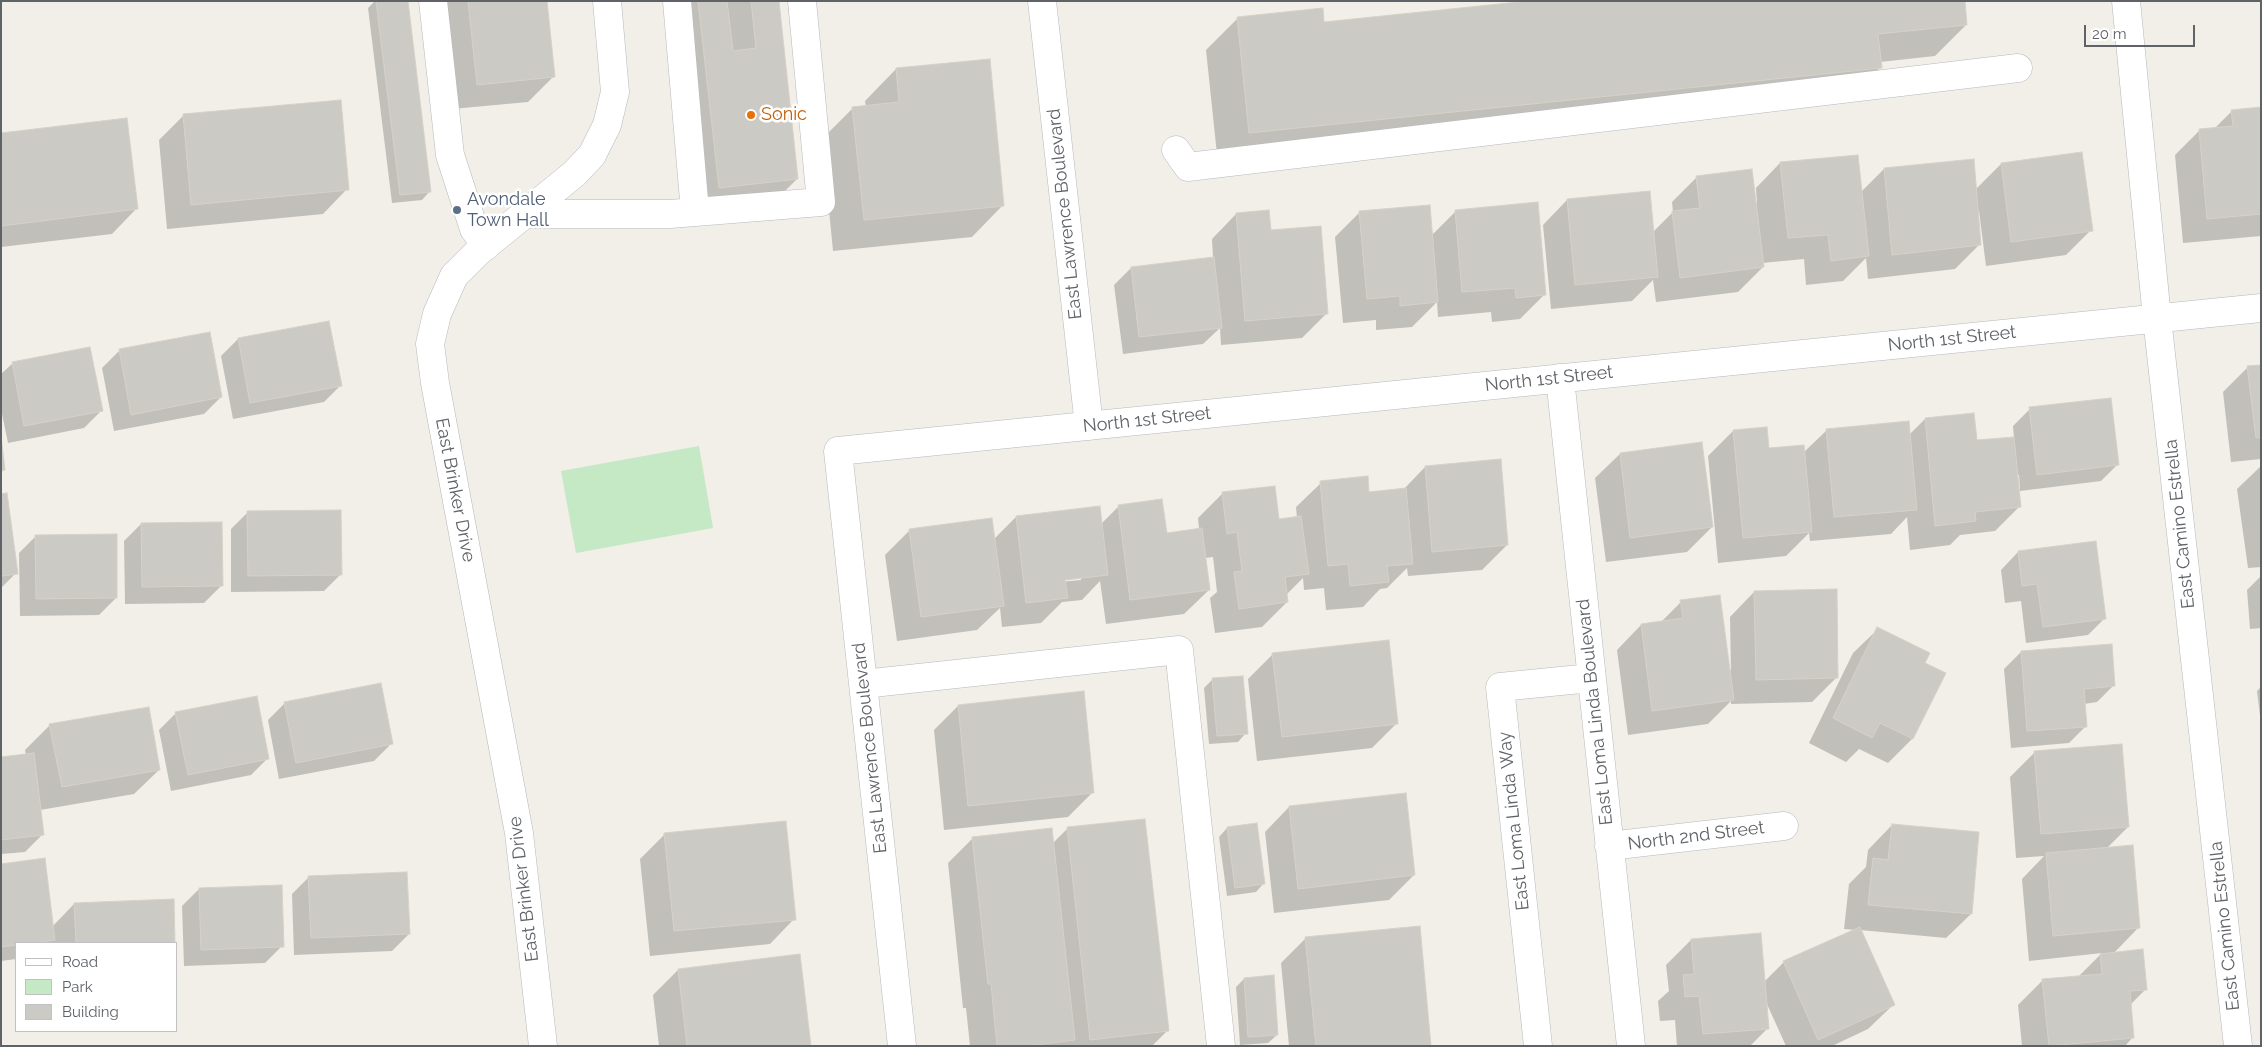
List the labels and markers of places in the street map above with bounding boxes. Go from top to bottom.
place label: Sonic [761,104,807,126]
marker: Sonic [745,109,757,121]
place label: Avondale Town Hall [467,189,549,232]
marker: Avondale Town Hall [451,204,463,216]

